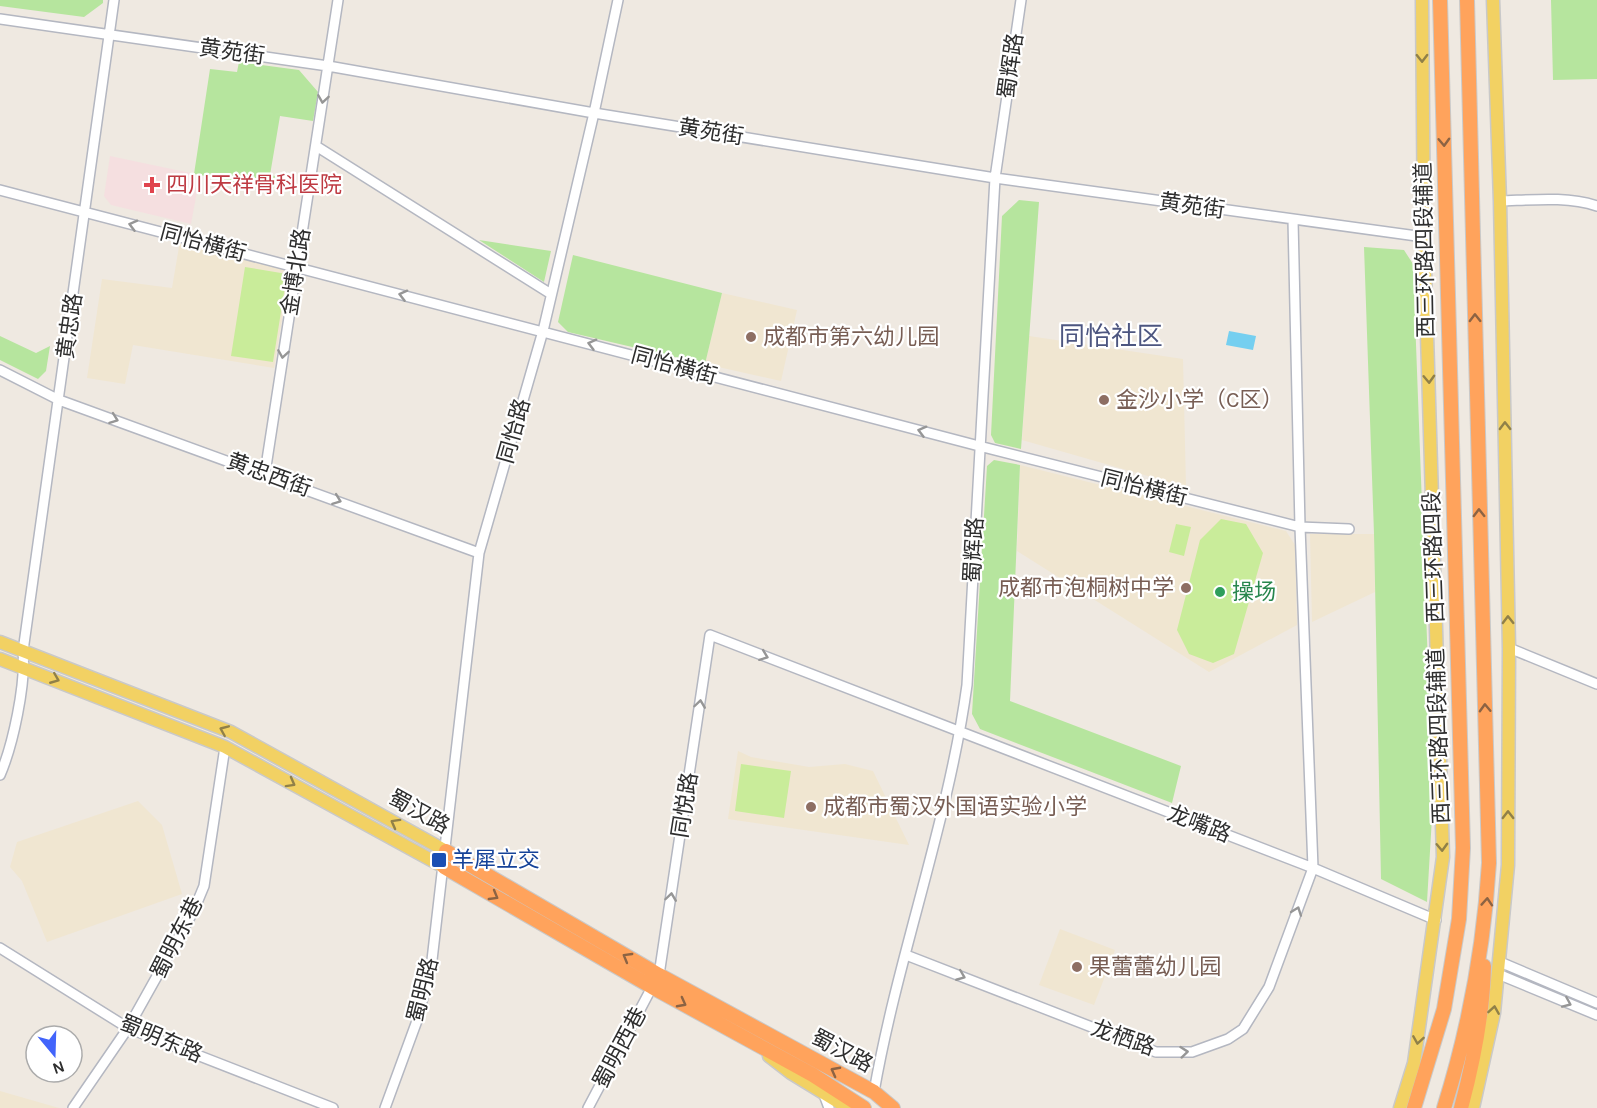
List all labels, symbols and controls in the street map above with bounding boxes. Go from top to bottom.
street label: 蜀辉路 [994,32,1028,100]
street label: 黄苑街 [198,35,266,69]
one-way arrow [1415,54,1428,63]
one-way arrow [317,94,330,104]
street label: 黄苑街 [676,114,746,150]
one-way arrow [1437,138,1450,147]
street label: 西三环路四段辅道 [1410,162,1440,338]
place label: 四川天祥骨科医院 [166,172,342,198]
marker: 四川天祥骨科医院 [143,176,161,194]
street label: 黄苑街 [1158,189,1226,223]
one-way arrow [128,219,138,232]
street label: 同怡横街 [157,219,249,267]
street label: 金博北路 [276,227,316,317]
one-way arrow [398,289,408,302]
street label: 黄忠路 [53,292,87,360]
one-way arrow [1468,313,1481,322]
district label: 同怡社区 [1059,321,1163,352]
place label: 成都市第六幼儿园 [763,324,939,350]
marker: 成都市第六幼儿园 [744,330,758,344]
one-way arrow [587,339,598,351]
street label: 同怡横街 [628,342,720,390]
one-way arrow [278,350,290,359]
one-way arrow [1422,375,1435,384]
place label: 金沙小学（C区） [1116,387,1284,413]
marker: 金沙小学（C区） [1097,393,1111,407]
street label: 同怡路 [492,396,536,466]
one-way arrow [108,412,119,425]
one-way arrow [1498,421,1511,430]
one-way arrow [917,426,927,439]
street label: 黄忠西街 [223,448,315,502]
street label: 同怡横街 [1098,465,1190,511]
street label: 西三环路四段 [1419,491,1449,623]
one-way arrow [330,493,341,505]
one-way arrow [1473,508,1485,517]
street label: 蜀辉路 [959,516,989,584]
place label: 成都市泡桐树中学 [998,575,1174,601]
place label: 操场 [1232,579,1276,605]
marker: 成都市泡桐树中学 [1179,581,1193,595]
marker: 操场 [1213,585,1227,599]
one-way arrow [1502,616,1514,625]
street label: 西三环路四段辅道 [1423,648,1455,824]
one-way arrow [758,649,769,661]
one-way arrow [49,672,60,684]
one-way arrow [693,699,706,709]
one-way arrow [1478,703,1491,712]
one-way arrow [219,725,230,737]
street label: 同悦路 [667,770,703,840]
one-way arrow [285,776,295,787]
street label: 蜀汉路 [384,785,454,839]
place label: 成都市蜀汉外国语实验小学 [823,794,1087,820]
marker: 成都市蜀汉外国语实验小学 [804,800,818,814]
street label: 龙嘴路 [1164,800,1234,848]
one-way arrow [1502,811,1514,820]
one-way arrow [391,819,401,830]
one-way arrow [1436,843,1449,852]
place label: 羊犀立交 [452,847,540,873]
marker: 羊犀立交 [430,851,448,869]
one-way arrow [488,889,499,900]
one-way arrow [665,892,677,902]
street label: 蜀明东巷 [145,893,209,983]
one-way arrow [1480,898,1493,907]
one-way arrow [1290,907,1303,917]
one-way arrow [623,953,633,964]
place label: 果蕾蕾幼儿园 [1089,954,1221,980]
street label: 蜀明路 [402,955,444,1025]
marker: 果蕾蕾幼儿园 [1070,960,1084,974]
one-way arrow [955,969,966,981]
one-way arrow [676,996,686,1007]
one-way arrow [1561,996,1572,1008]
street label: 蜀明西巷 [588,1003,652,1093]
one-way arrow [1487,1005,1499,1014]
street label: 蜀明东路 [115,1010,207,1068]
street label: 龙栖路 [1088,1015,1158,1061]
north arrow [24,1024,84,1084]
street label: 蜀汉路 [807,1024,877,1078]
one-way arrow [1412,1036,1424,1045]
one-way arrow [1179,1046,1188,1059]
text: N [50,1057,67,1079]
one-way arrow [831,1067,841,1078]

